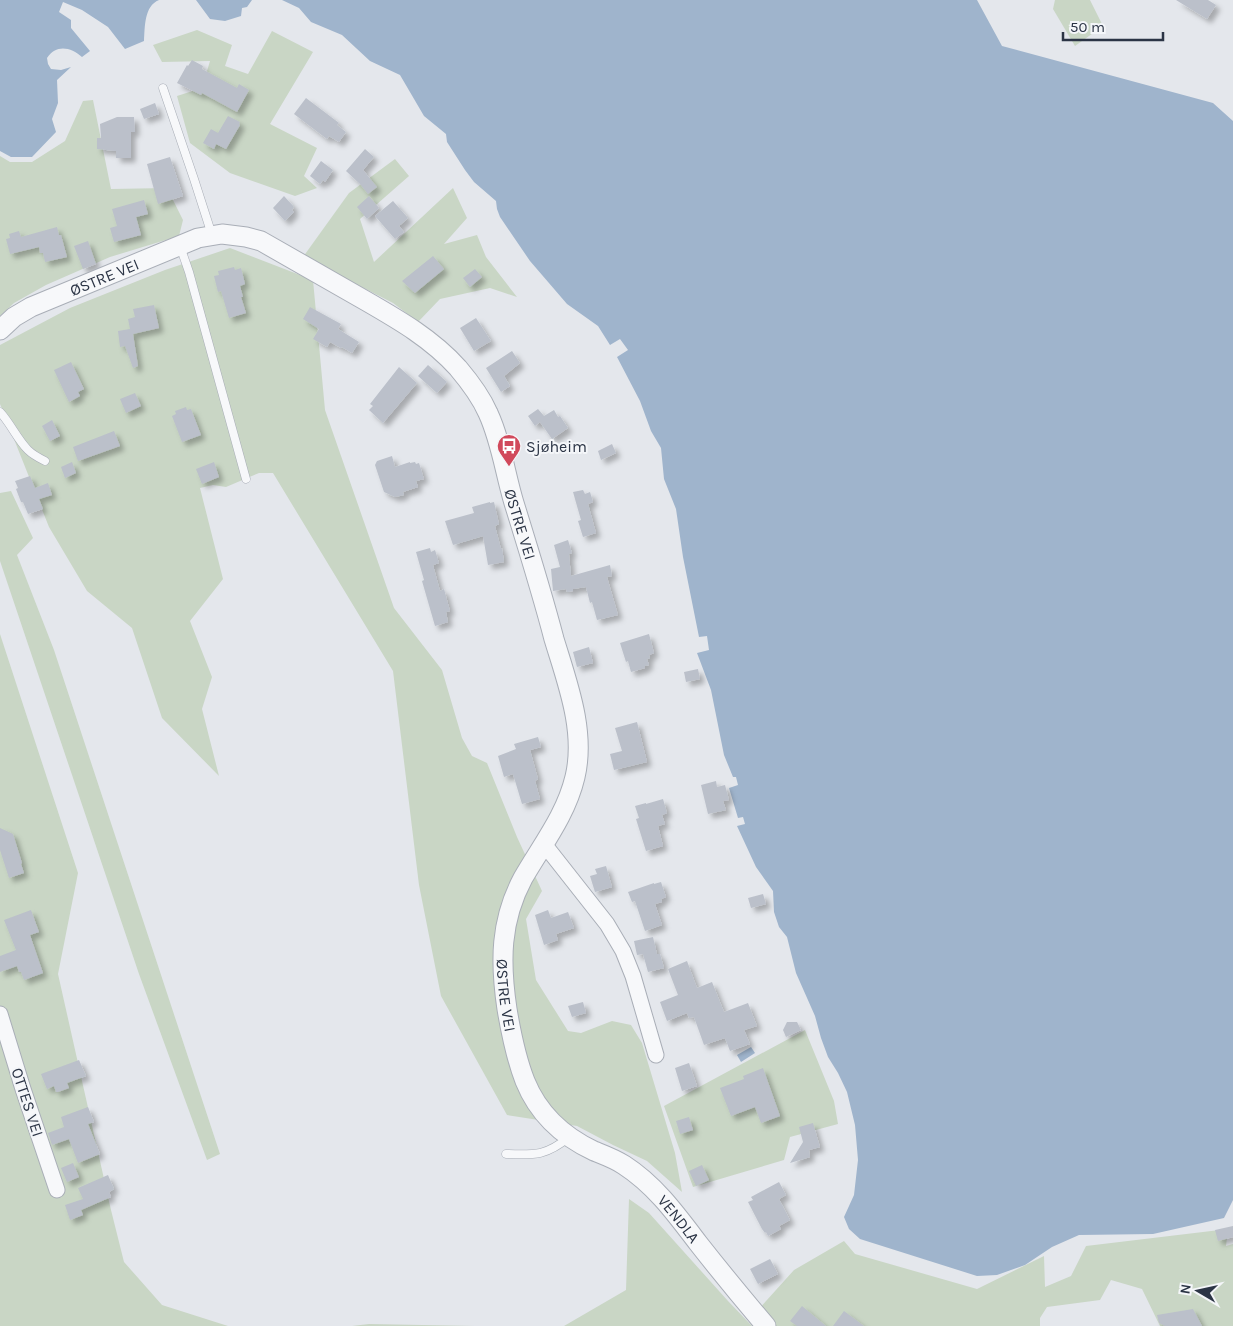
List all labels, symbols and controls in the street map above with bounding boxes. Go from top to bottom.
scale bar [1063,10,1163,42]
text: 50 m [1070,18,1105,36]
street label: ØSTRE VEI [67,254,142,300]
bus stop icon: Sjøheim [496,433,522,467]
place label: Sjøheim [526,437,587,456]
street label: ØSTRE VEI [500,487,540,562]
street label: ØSTRE VEI [493,959,520,1033]
street label: OTTES VEI [7,1065,48,1139]
street label: VENDLA [654,1191,704,1247]
north arrow [1173,1266,1223,1316]
text: N [1176,1283,1195,1295]

